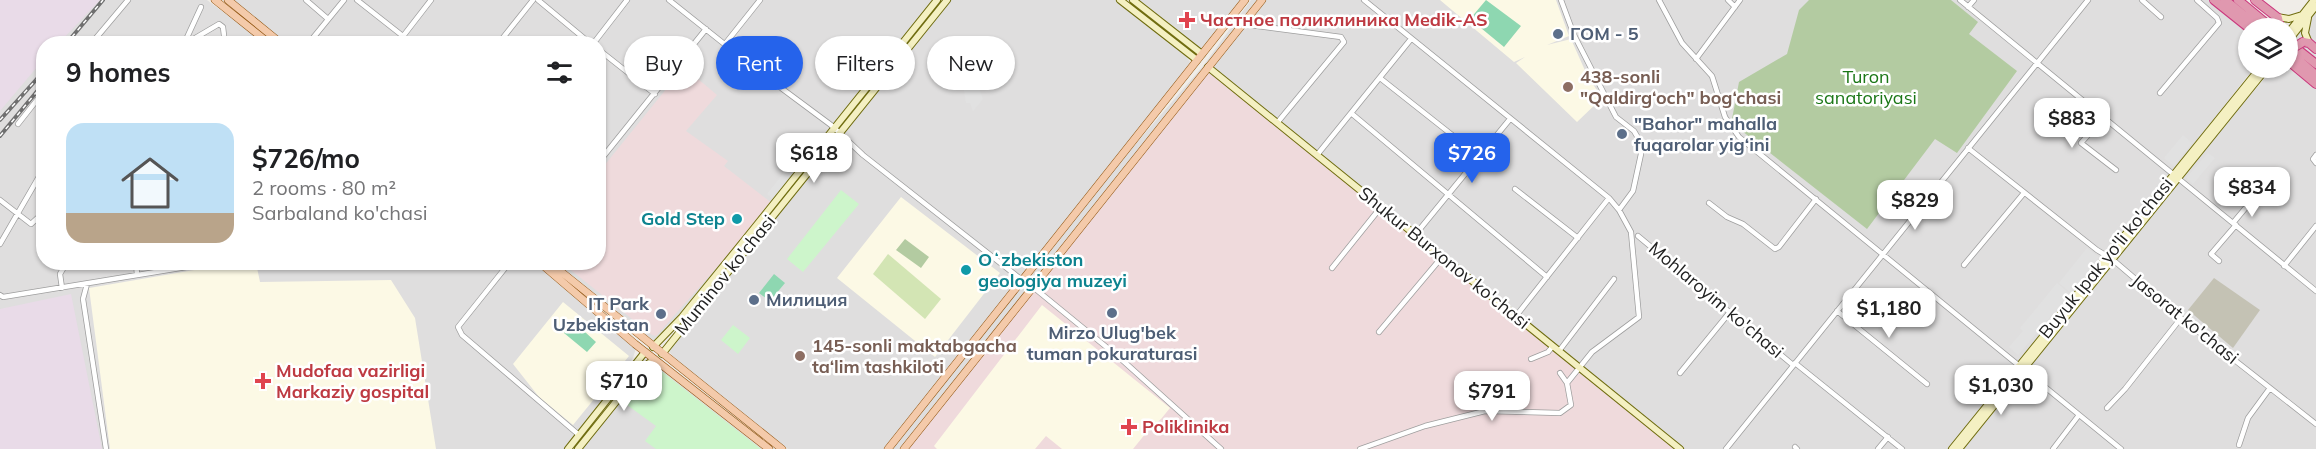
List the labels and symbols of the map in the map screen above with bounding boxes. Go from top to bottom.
place label: Частное поликлиника Medik-AS [1200,8,1488,31]
marker: Частное поликлиника Medik-AS [1178,11,1196,29]
place label: ГОМ - 5 [1570,22,1639,45]
marker: ГОМ - 5 [1551,27,1565,41]
place label: 438-sonli "Qaldirg‘och" bog‘chasi [1580,65,1781,109]
park label: Turon sanatoriyasi [1815,65,1917,109]
marker: 438-sonli "Qaldirg‘och" bog‘chasi [1561,80,1575,94]
pin: $883 [2036,98,2108,149]
place label: "Bahor" mahalla fuqarolar yig‘ini [1634,112,1777,156]
marker: "Bahor" mahalla fuqarolar yig‘ini [1615,127,1629,141]
pin: $618 [778,133,850,184]
pin: $726 [1436,133,1508,184]
pin: $834 [2216,167,2288,218]
street label: Buyuk Ipak yo'li ko'chasi [2034,173,2178,343]
pin: $829 [1879,180,1951,231]
street label: Shukur Burxonov ko'chasi [1354,181,1535,334]
place label: Gold Step [641,207,725,230]
street label: Muminov ko'chasi [669,210,780,339]
marker: Gold Step [730,212,744,226]
street label: Mohlaroyim ko'chasi [1644,236,1788,363]
place label: Oʻzbekiston geologiya muzeyi [978,248,1127,292]
marker: Oʻzbekiston geologiya muzeyi [959,263,973,277]
street label: Jasorat ko'chasi [2127,268,2243,369]
place label: Милиция [766,288,848,311]
pin: $1,180 [1840,288,1938,339]
place label: IT Park Uzbekistan [553,292,650,336]
marker: Милиция [747,293,761,307]
marker: Mirzo Ulug'bek tuman pokuraturasi [1105,306,1119,320]
marker: IT Park Uzbekistan [654,307,668,321]
place label: Mirzo Ulug'bek tuman pokuraturasi [1027,321,1197,365]
place label: 145-sonli maktabgacha ta‘lim tashkiloti [812,334,1017,378]
marker: 145-sonli maktabgacha ta‘lim tashkiloti [793,349,807,363]
place label: Mudofaa vazirligi Markaziy gospital [276,359,429,403]
pin: $710 [588,361,660,412]
pin: $1,030 [1952,365,2050,416]
pin: $791 [1456,371,1528,422]
marker: Mudofaa vazirligi Markaziy gospital [254,372,272,390]
place label: Poliklinika [1142,415,1229,438]
marker: Poliklinika [1120,418,1138,436]

